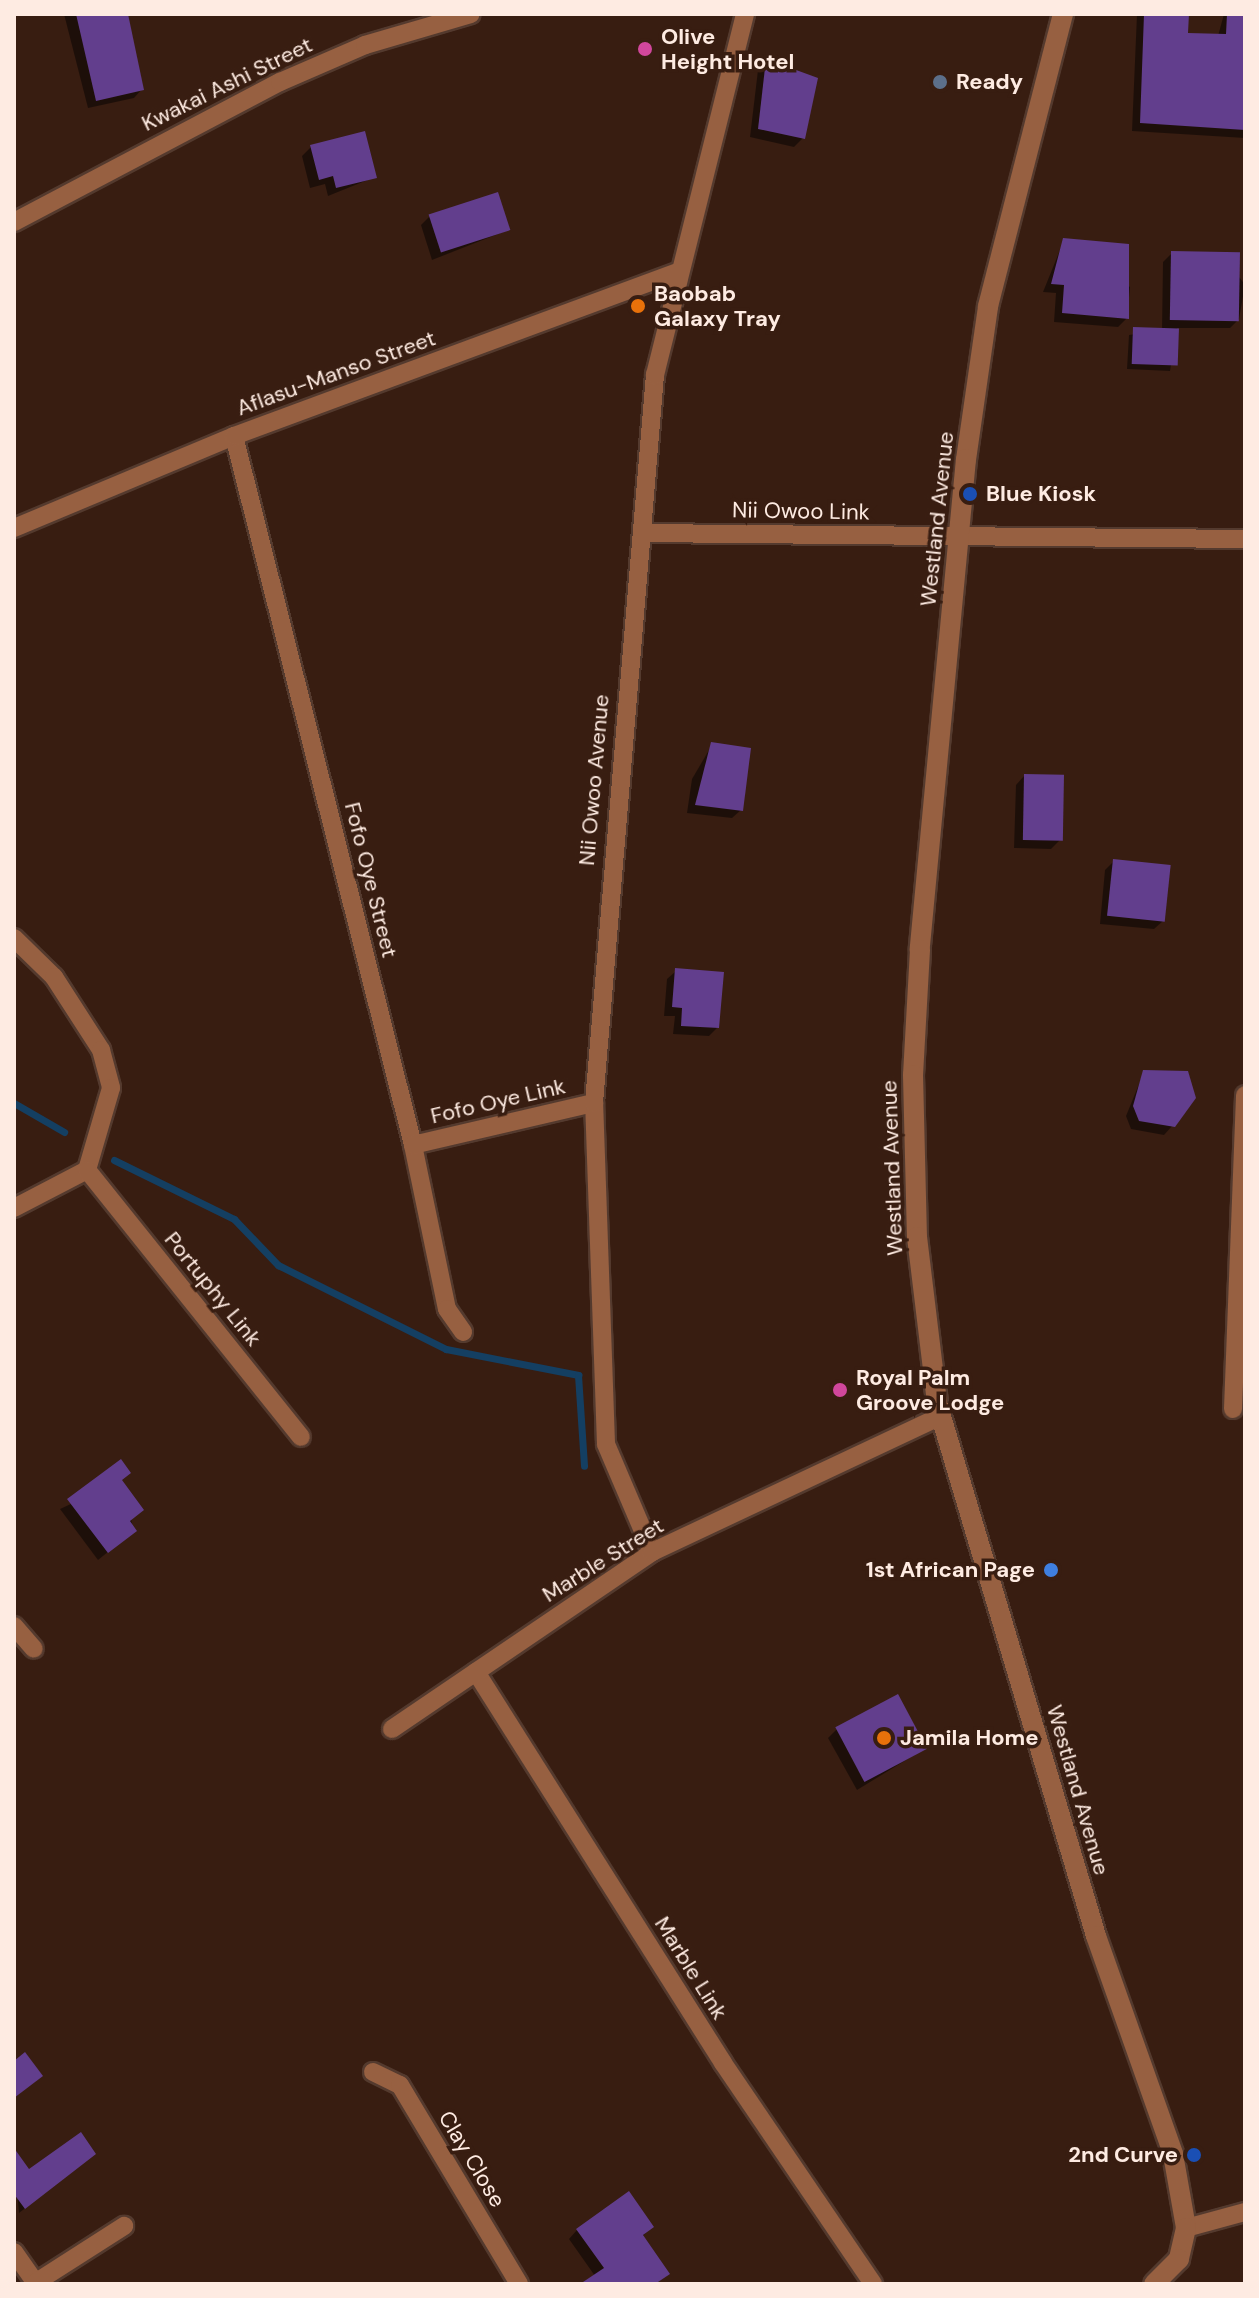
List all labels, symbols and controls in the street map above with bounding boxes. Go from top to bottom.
place label: Olive Height Hotel [661,23,794,74]
street label: Kwakai Ashi Street [137,31,317,137]
marker: Olive Height Hotel [636,40,654,58]
place label: Ready [956,69,1023,95]
marker: Ready [931,73,949,91]
place label: Baobab Galaxy Tray [654,280,781,332]
marker: Baobab Galaxy Tray [629,297,647,315]
street label: Aflasu-Manso Street [233,325,439,421]
street label: Westland Avenue [915,430,959,608]
place label: Blue Kiosk [986,481,1096,507]
marker: Blue Kiosk [961,485,979,503]
street label: Nii Owoo Link [732,497,870,525]
street label: Nii Owoo Avenue [573,693,615,867]
street label: Fofo Oye Street [339,800,403,960]
street label: Fofo Oye Link [428,1073,568,1129]
street label: Westland Avenue [876,1080,908,1256]
street label: Portuphy Link [159,1227,267,1351]
place label: Royal Palm Groove Lodge [856,1364,1004,1416]
marker: Royal Palm Groove Lodge [831,1381,849,1399]
street label: Marble Street [537,1512,669,1608]
place label: 1st African Page [866,1557,1035,1583]
marker: 1st African Page [1042,1561,1060,1579]
street label: Westland Avenue [1041,1702,1115,1878]
place label: Jamila Home [900,1725,1039,1751]
marker: Jamila Home [875,1729,893,1747]
street label: Marble Link [649,1912,733,2024]
street label: Clay Close [433,2106,511,2212]
place label: 2nd Curve [1068,2142,1178,2168]
marker: 2nd Curve [1185,2146,1203,2164]

